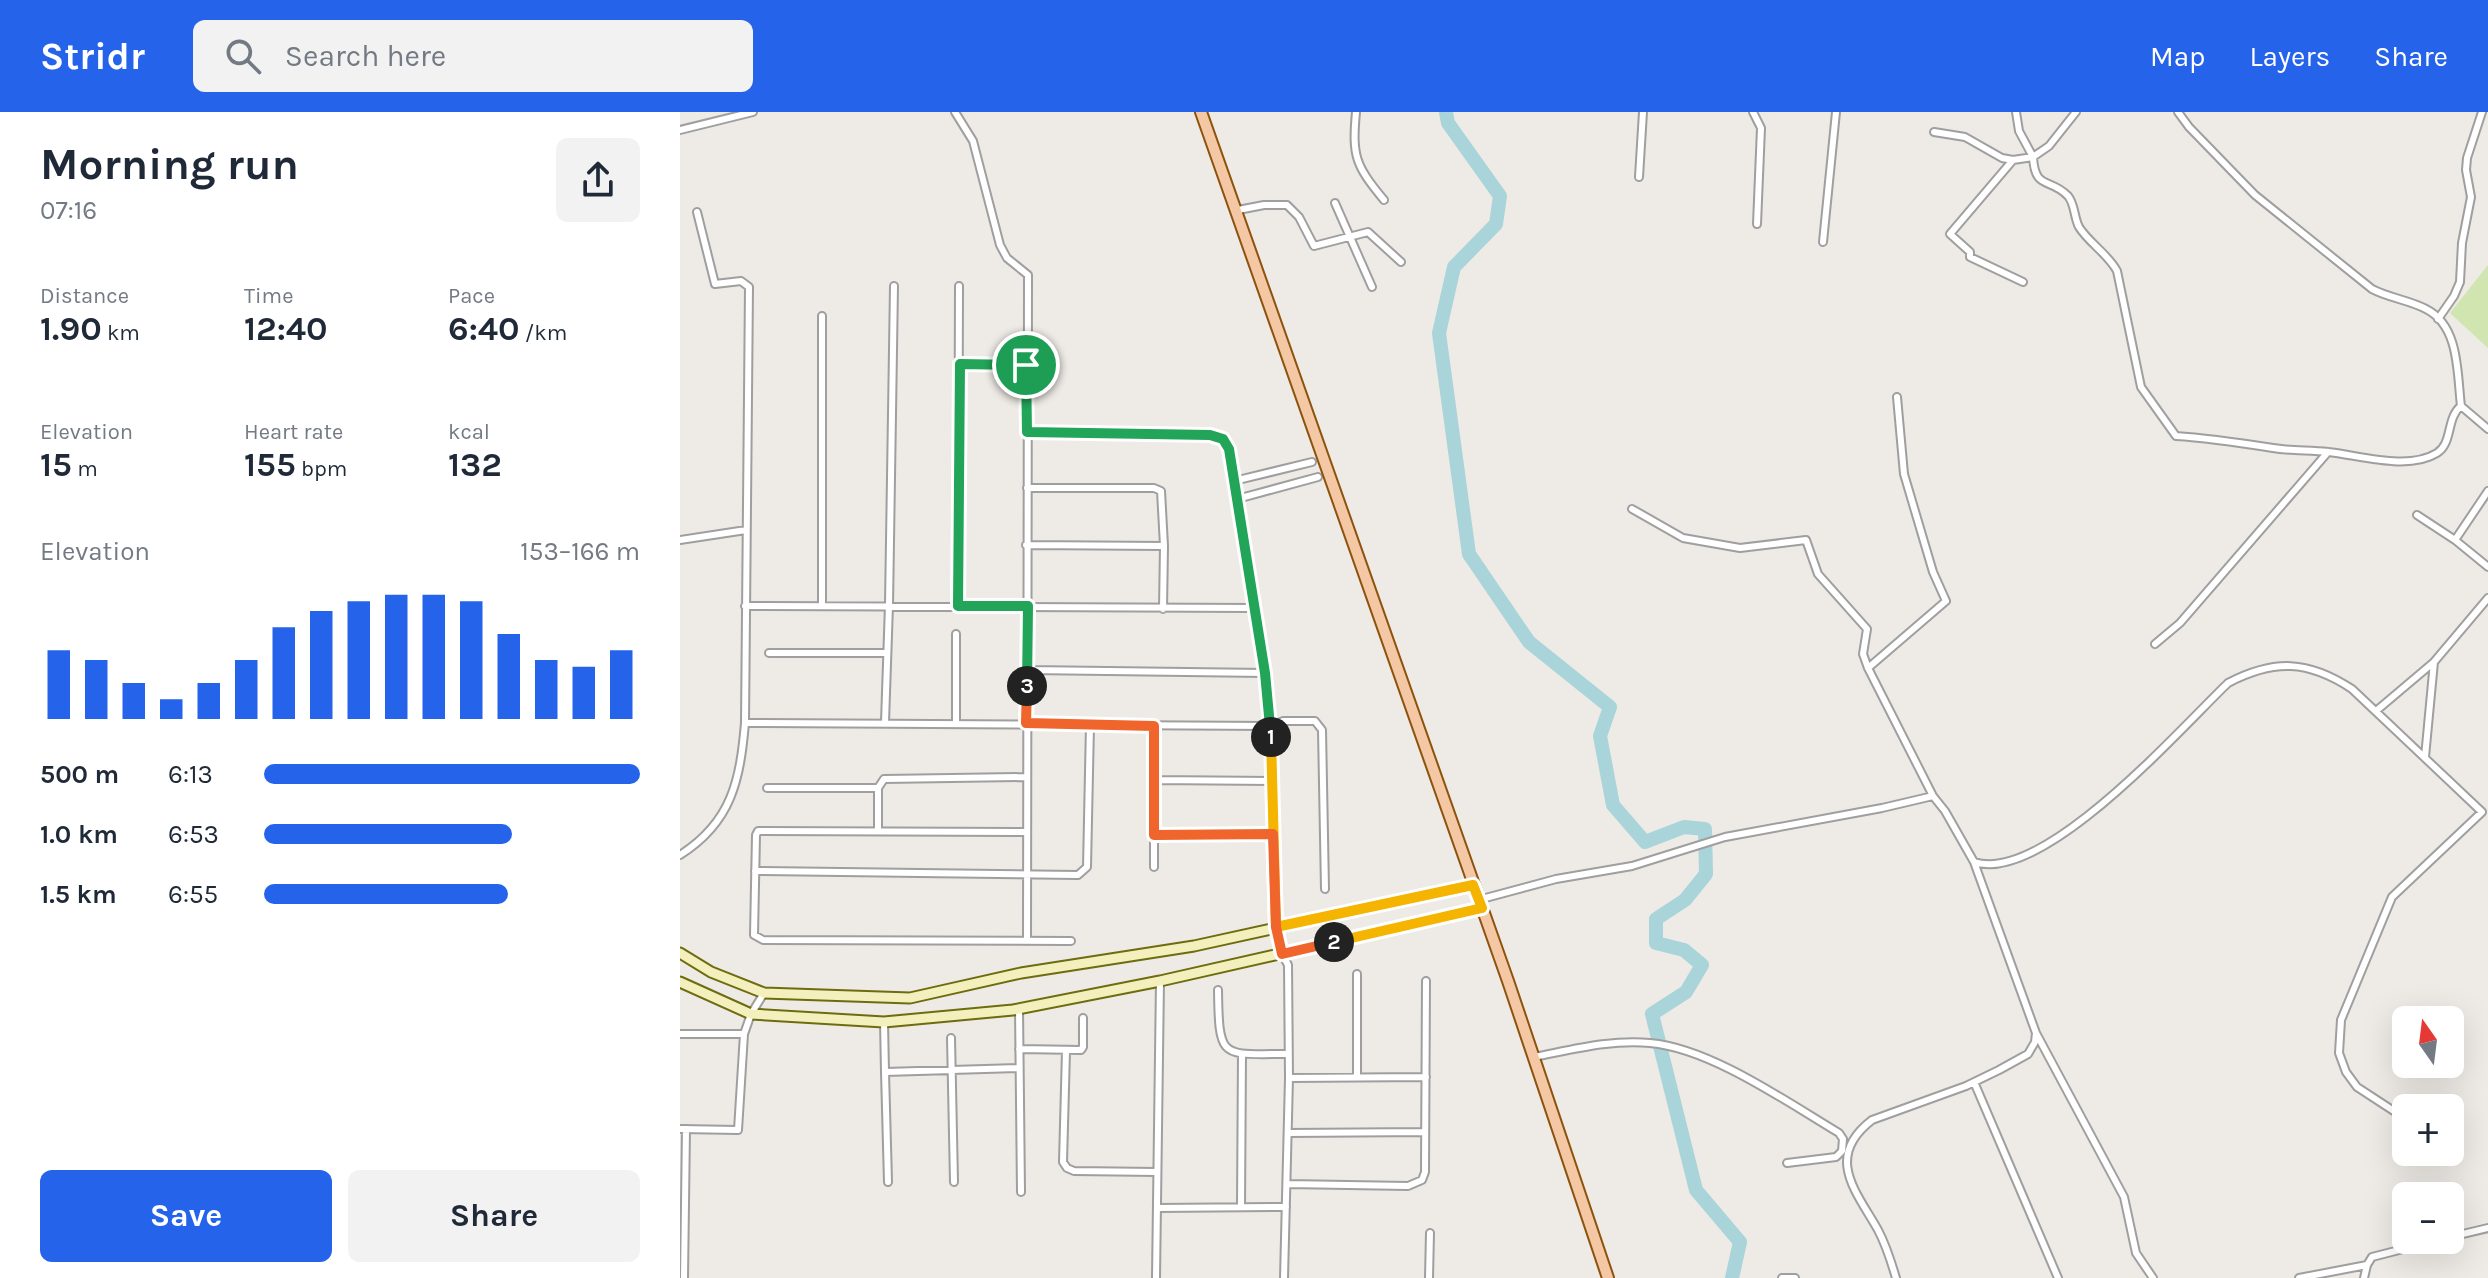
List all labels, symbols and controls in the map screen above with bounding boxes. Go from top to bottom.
search box [193,20,753,92]
text: Stridr [40,34,145,79]
icon: search [221,34,265,78]
text: Search here [285,38,446,74]
text: Map [2150,40,2205,73]
text: Layers [2249,40,2330,73]
text: Share [2374,40,2448,73]
button: share [556,138,640,222]
text: Morning run [40,139,299,190]
text: 07:16 [40,195,97,226]
text: Distance [40,283,129,309]
text: Time [244,283,293,309]
text: Pace [448,283,495,309]
text: 1.90 [40,309,102,349]
text: 12:40 [244,309,328,349]
text: 6:40 [448,309,520,349]
text: km [102,320,140,346]
text: /km [520,320,567,346]
pin [992,331,1060,399]
icon: arrive [1004,343,1048,387]
text: Elevation [40,419,133,445]
text: Heart rate [244,419,343,445]
text: kcal [448,419,490,445]
text: 15 [40,445,72,485]
text: 155 [244,445,296,485]
text: 132 [448,445,502,485]
text: m [72,456,98,482]
text: bpm [296,456,347,482]
text: Elevation [40,536,150,567]
text: 153–166 m [520,536,640,567]
pin: 3 [1007,666,1047,706]
text: 3 [1020,673,1034,699]
pin: 1 [1251,717,1291,757]
text: 1 [1267,724,1275,750]
text: 500 m [40,759,119,790]
text: 6:13 [168,759,213,790]
text: 1.0 km [40,819,118,850]
text: 6:53 [168,819,219,850]
text: 1.5 km [40,879,117,910]
text: 6:55 [168,879,218,910]
pin: 2 [1314,922,1354,962]
text: 2 [1327,929,1341,955]
north arrow [2392,1006,2464,1078]
map controls [2392,1006,2464,1254]
button: + [2392,1094,2464,1166]
button: Save [40,1170,332,1262]
button: Share [348,1170,640,1262]
button: − [2392,1182,2464,1254]

